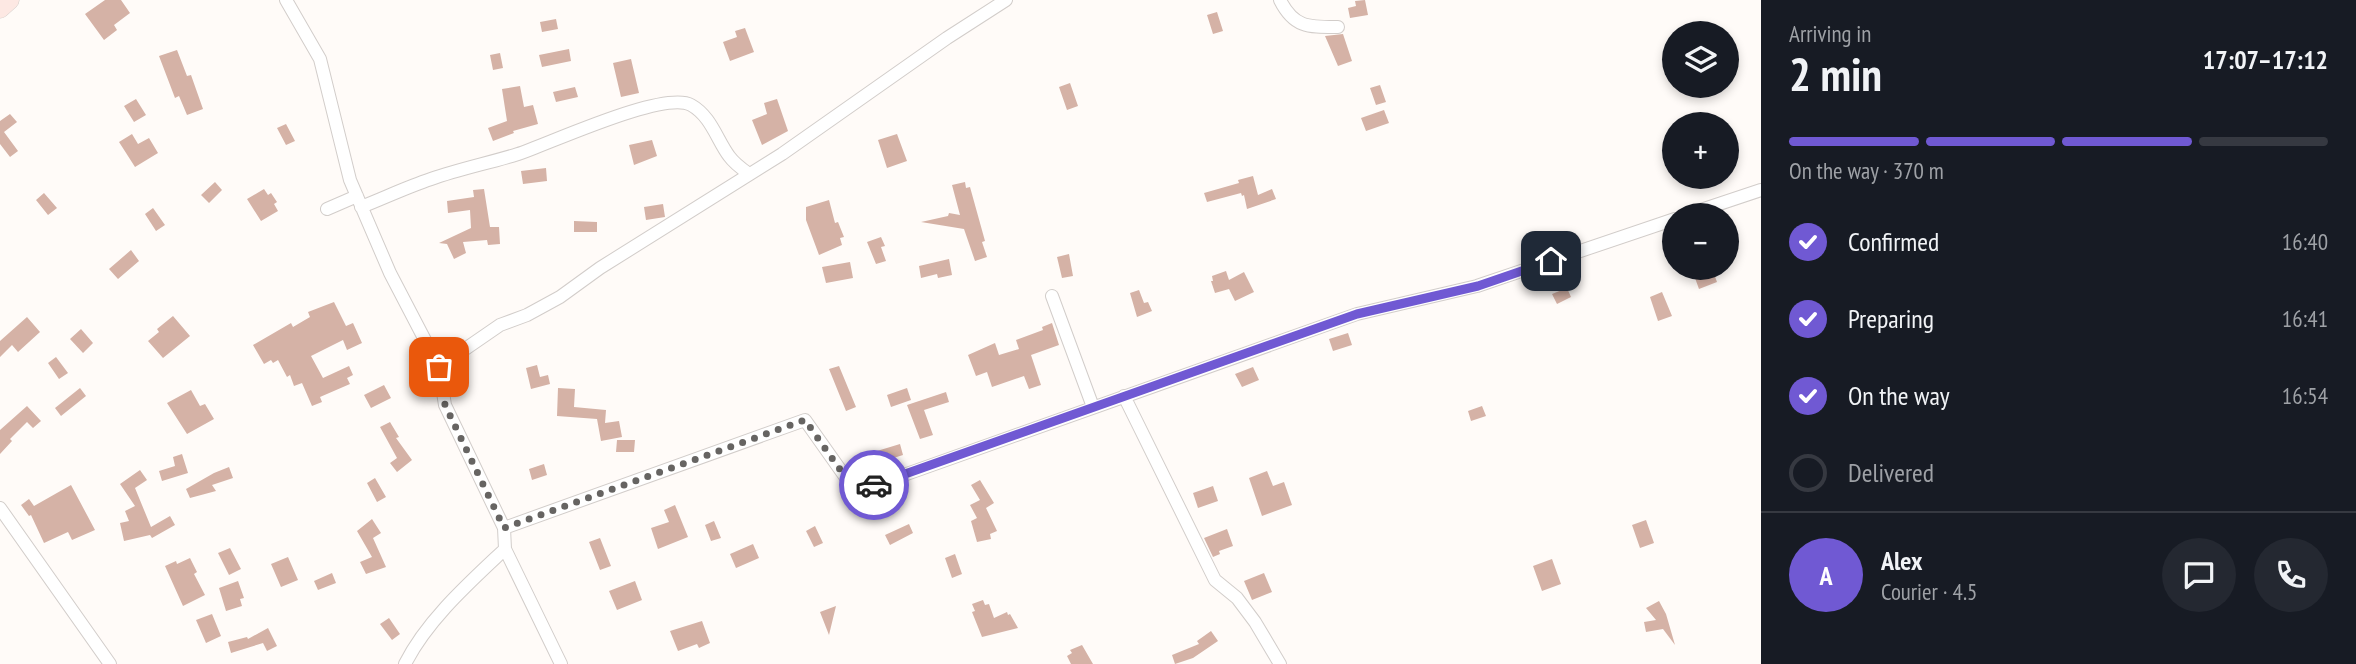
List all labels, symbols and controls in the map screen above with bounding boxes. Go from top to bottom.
text: Arriving in [1789,19,1871,48]
map controls [1662,21,1739,280]
button: layers [1662,21,1739,98]
text: 17:07–17:12 [2203,43,2328,76]
text: 2 min [1789,44,1882,104]
button: + [1662,112,1739,189]
text: On the way · 370 m [1789,156,1944,185]
button: − [1662,203,1739,280]
icon: check [1789,223,1827,261]
text: Confirmed [1848,225,1939,258]
text: 16:40 [2282,227,2328,256]
pin [1521,231,1581,291]
icon: home [1532,242,1570,280]
icon: check [1789,300,1827,338]
text: Preparing [1848,302,1934,335]
text: 16:41 [2282,304,2328,333]
pin [409,337,469,397]
icon: bag [420,348,458,386]
icon: check [1789,377,1827,415]
text: On the way [1848,379,1950,412]
text: 16:54 [2282,381,2328,410]
courier [839,450,909,520]
text: Delivered [1848,456,1934,489]
icon: car [855,466,893,504]
button: chat [2162,538,2236,612]
button: phone [2254,538,2328,612]
text: Alex [1881,544,1922,577]
text: A [1819,559,1833,592]
text: Courier · 4.5 [1881,577,1977,606]

